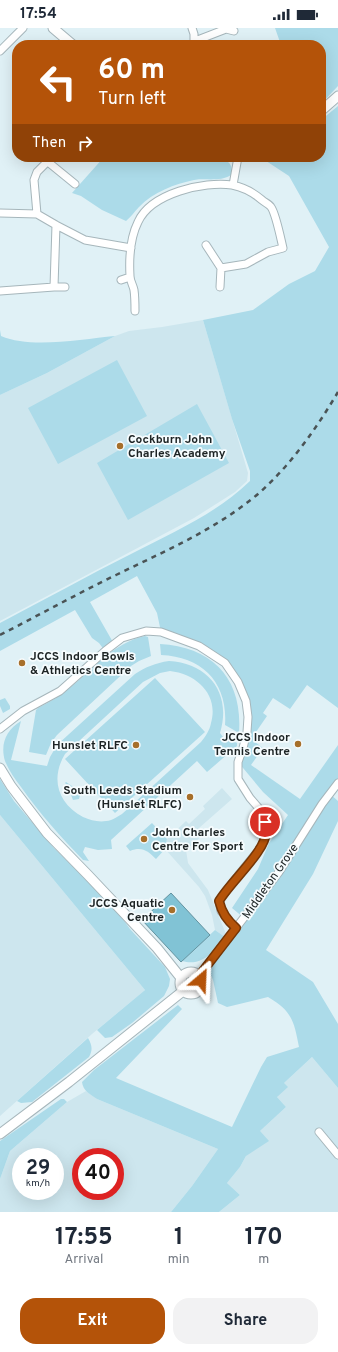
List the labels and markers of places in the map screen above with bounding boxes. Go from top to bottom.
place label: Cockburn John Charles Academy [128,432,226,462]
marker: Cockburn John Charles Academy [115,441,125,451]
place label: JCCS Indoor Bowls & Athletics Centre [30,649,135,679]
marker: JCCS Indoor Bowls & Athletics Centre [17,658,27,668]
place label: JCCS Indoor Tennis Centre [214,730,290,760]
place label: Hunslet RLFC [52,738,128,754]
marker: JCCS Indoor Tennis Centre [293,739,303,749]
marker: Hunslet RLFC [131,740,141,750]
place label: South Leeds Stadium (Hunslet RLFC) [63,783,182,813]
marker: South Leeds Stadium (Hunslet RLFC) [185,792,195,802]
pin [248,805,282,839]
place label: John Charles Centre For Sport [152,825,244,855]
marker: John Charles Centre For Sport [139,834,149,844]
place label: JCCS Aquatic Centre [89,896,164,926]
marker: JCCS Aquatic Centre [167,905,177,915]

